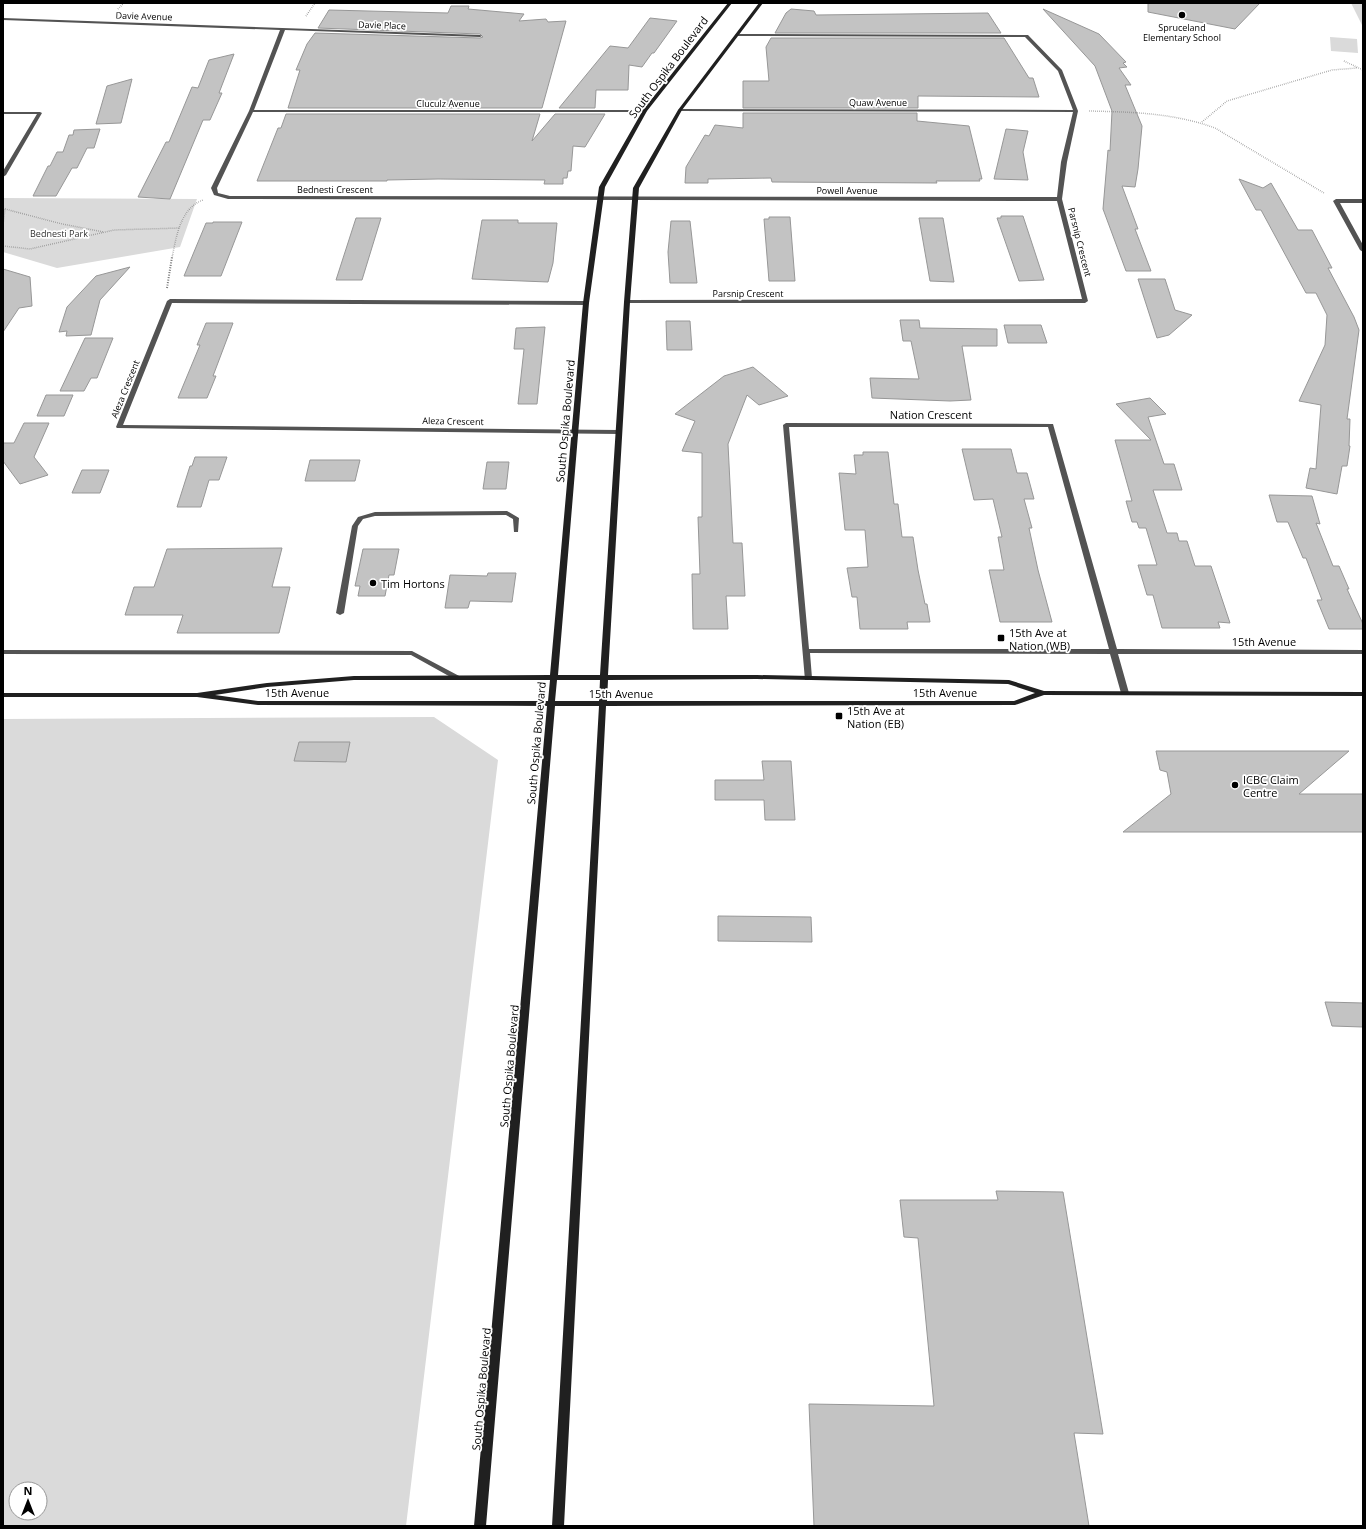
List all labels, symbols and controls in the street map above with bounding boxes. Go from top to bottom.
street label: Davie Avenue [115,9,173,23]
marker: Spruceland Elementary School [1177,10,1187,20]
street label: South Ospika Boulevard [625,13,711,121]
street label: Davie Place [358,18,406,32]
place label: Spruceland Elementary School [1143,21,1221,44]
street label: Quaw Avenue [849,96,907,109]
street label: Cluculz Avenue [416,97,480,110]
street label: Bednesti Crescent [297,183,373,196]
street label: Powell Avenue [816,184,878,197]
street label: Parsnip Crescent [1065,206,1095,278]
park label: Bednesti Park [30,227,88,240]
street label: Parsnip Crescent [713,287,783,300]
street label: Aleza Crescent [107,358,143,420]
street label: South Ospika Boulevard [552,359,578,483]
street label: Nation Crescent [890,407,972,422]
street label: Aleza Crescent [422,414,484,428]
place label: Tim Hortons [381,576,445,591]
marker: Tim Hortons [368,578,378,588]
place label: 15th Ave at Nation (WB) [1009,625,1070,653]
marker: 15th Ave at Nation (WB) [996,633,1006,643]
street label: 15th Avenue [1232,634,1296,649]
street label: South Ospika Boulevard [523,681,549,805]
street label: 15th Avenue [265,685,329,700]
street label: 15th Avenue [913,685,977,700]
street label: 15th Avenue [589,686,653,701]
place label: 15th Ave at Nation (EB) [847,703,905,731]
marker: 15th Ave at Nation (EB) [834,711,844,721]
place label: ICBC Claim Centre [1243,772,1299,800]
marker: ICBC Claim Centre [1230,780,1240,790]
street label: South Ospika Boulevard [496,1004,522,1128]
street label: South Ospika Boulevard [468,1327,494,1451]
north arrow [8,1481,48,1521]
text: N [24,1483,32,1498]

